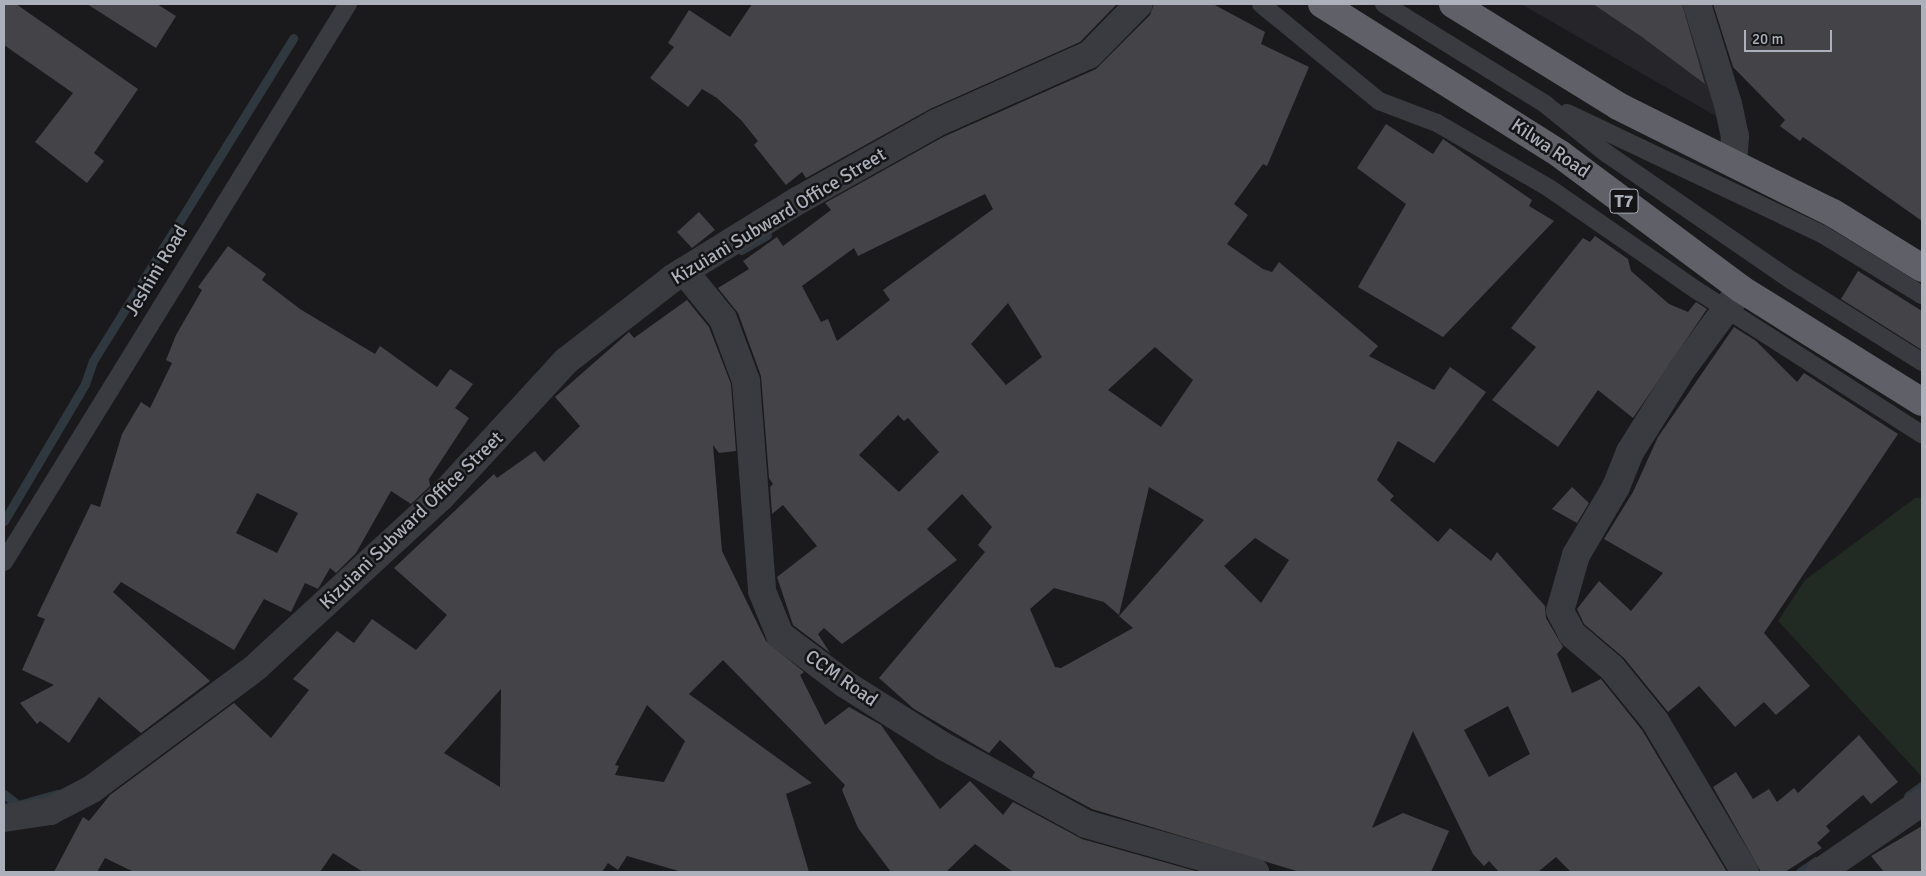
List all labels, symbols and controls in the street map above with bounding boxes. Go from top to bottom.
scale bar [1746,20,1834,52]
text: 20 m [1752,30,1783,48]
street label: Kilwa Road [1506,114,1594,184]
street label: Kizuiani Subward Office Street [668,144,890,290]
road number: T7 [1609,186,1639,217]
street label: Jeshini Road [121,221,193,321]
street label: Kizuiani Subward Office Street [315,427,509,615]
street label: CCM Road [800,646,882,712]

